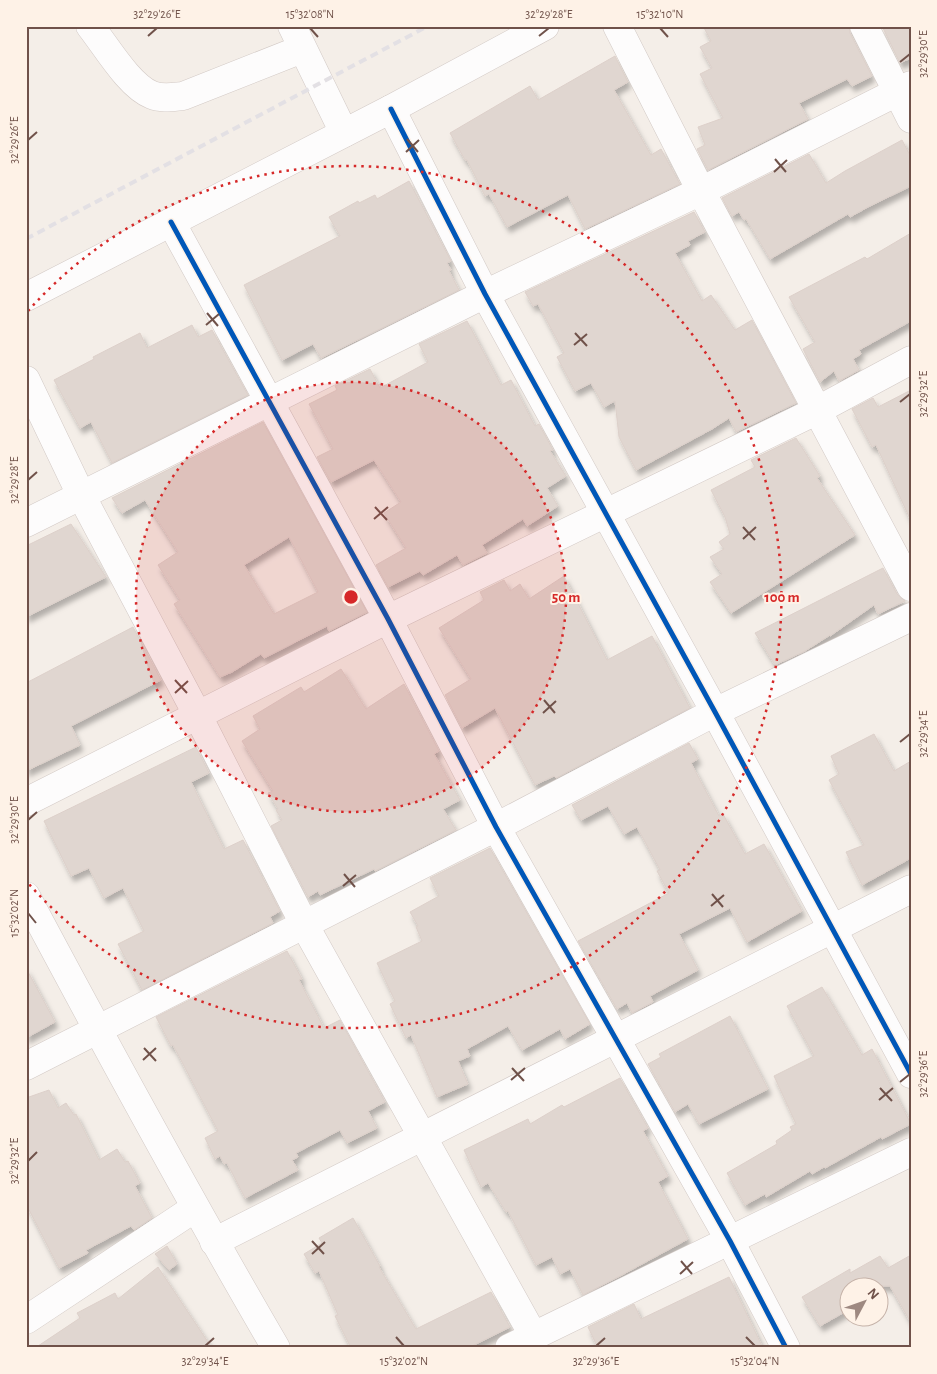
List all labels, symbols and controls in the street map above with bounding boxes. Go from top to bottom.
text: 32°29'26"E [133,8,181,20]
text: 15°32'08"N [286,8,334,20]
text: 32°29'28"E [525,8,573,20]
text: 15°32'10"N [636,8,684,20]
text: 32°29'30"E [917,30,929,78]
text: 32°29'26"E [8,116,20,164]
text: 32°29'32"E [917,371,929,417]
text: 32°29'28"E [8,456,20,504]
centre of rings [342,588,360,606]
text: 50 m [552,590,580,605]
text: 100 m [764,590,800,605]
text: 32°29'34"E [917,710,929,757]
text: 32°29'30"E [8,796,20,844]
text: 15°32'02"N [8,889,20,937]
text: 32°29'36"E [917,1050,929,1097]
text: 32°29'32"E [8,1138,20,1184]
north arrow [840,1276,890,1326]
text: N [865,1286,882,1302]
text: 32°29'34"E [182,1355,229,1367]
text: 15°32'02"N [380,1355,428,1367]
text: 32°29'36"E [573,1355,620,1367]
text: 15°32'04"N [731,1355,779,1367]

